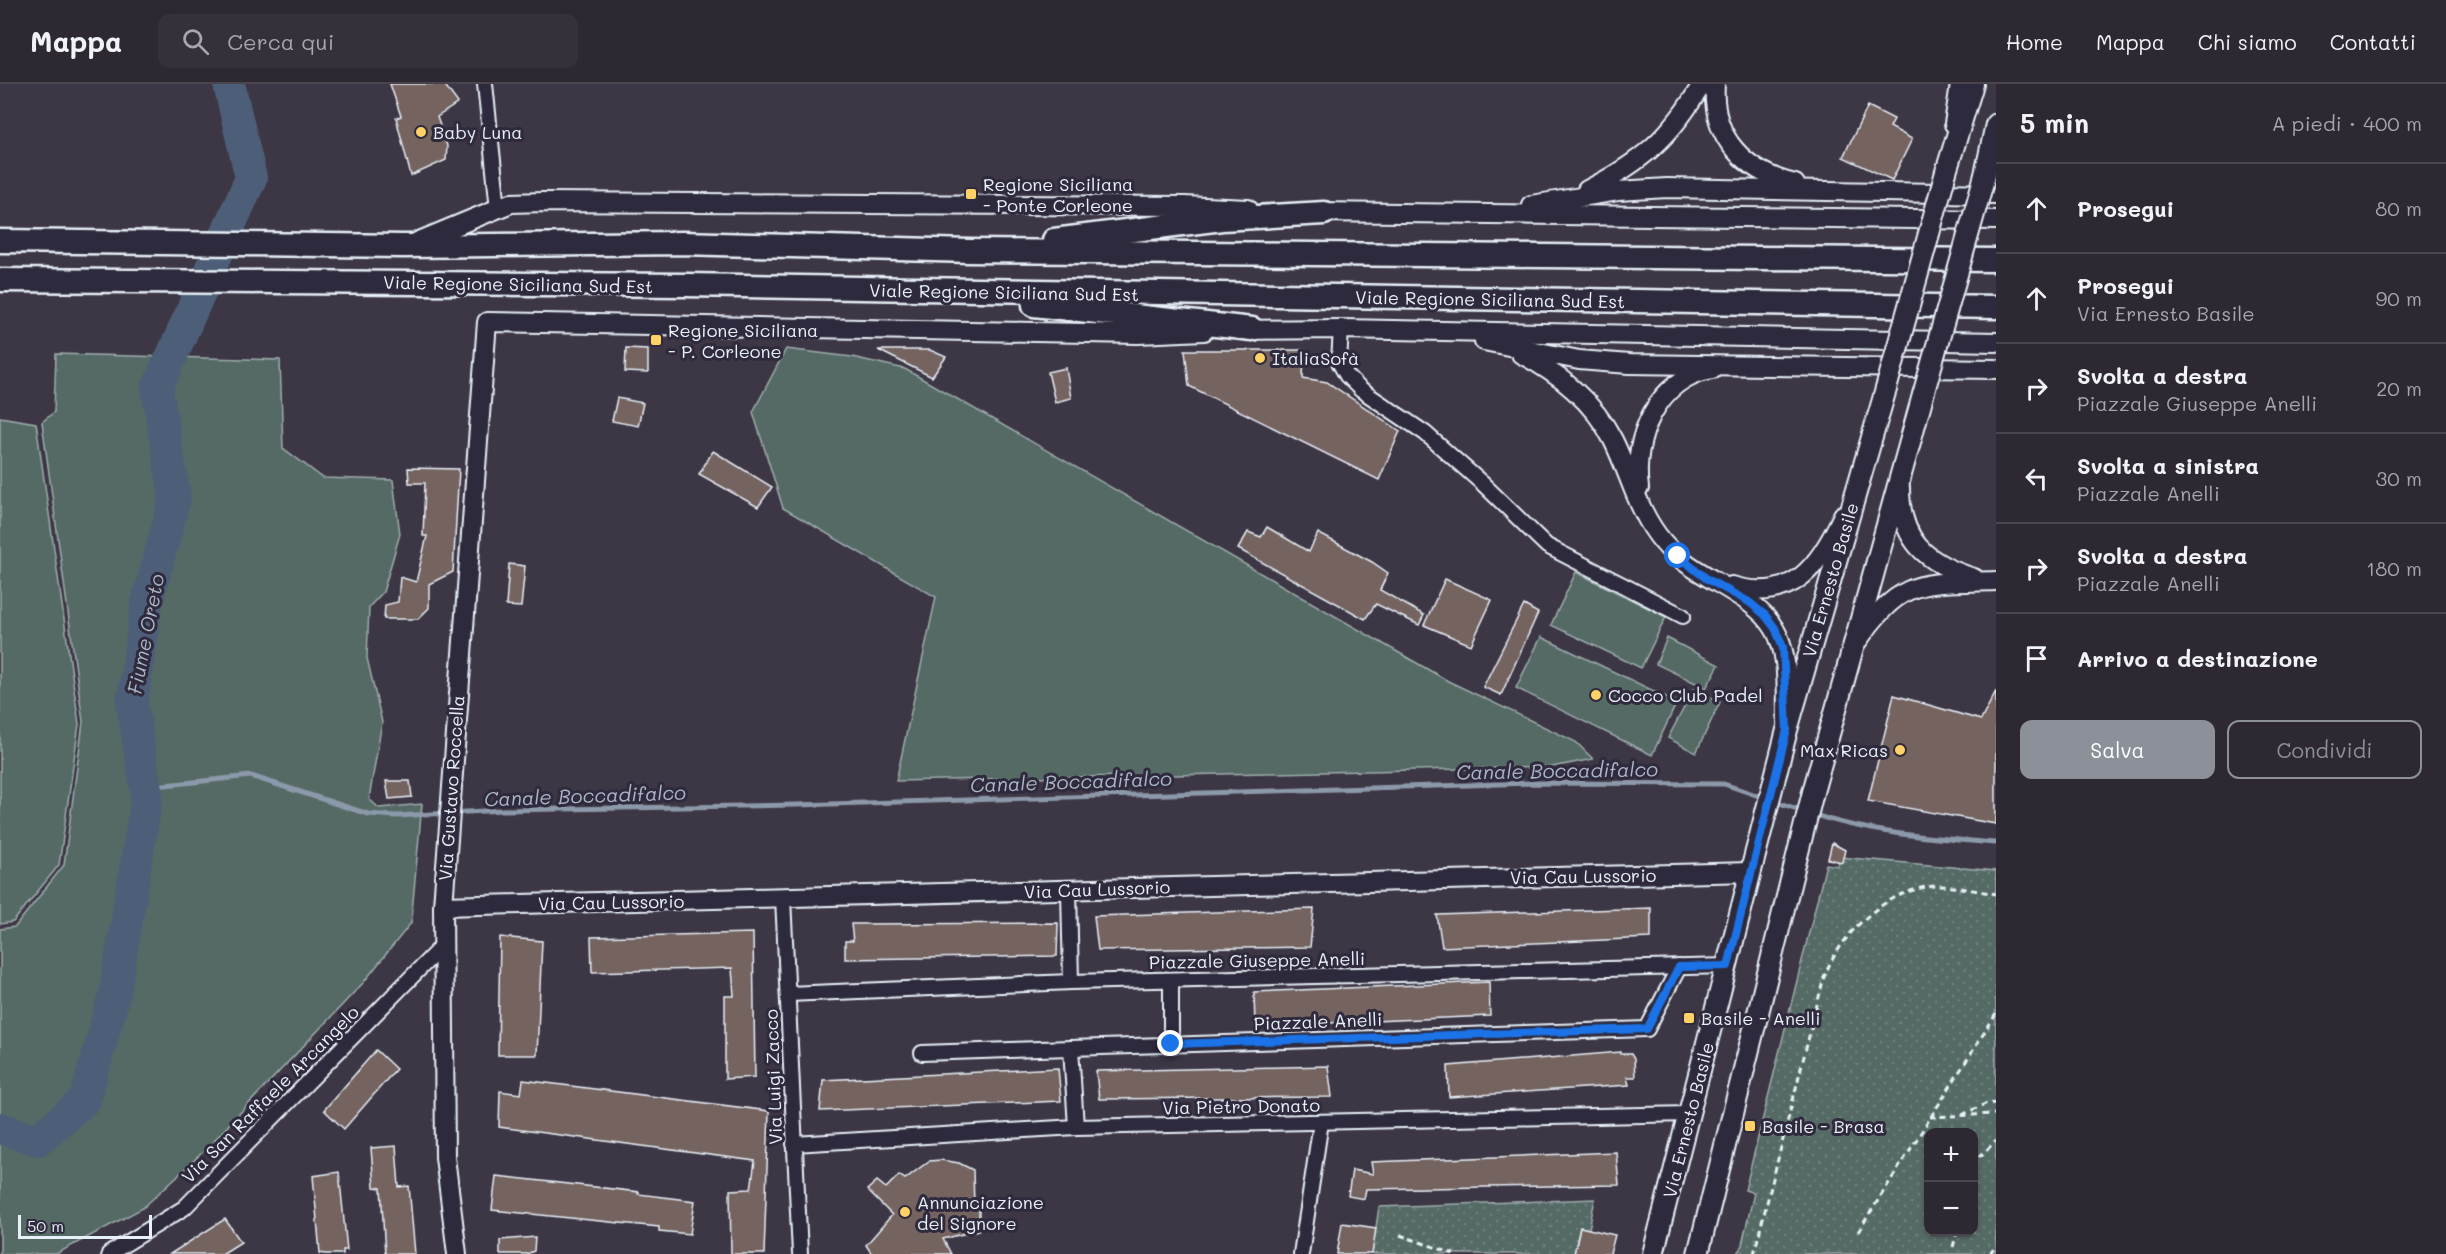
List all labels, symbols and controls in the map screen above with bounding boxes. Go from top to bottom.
search box [158,14,578,68]
text: Mappa [30,23,122,59]
icon: search [179,25,212,58]
text: Cerca qui [227,27,334,56]
text: Home [2006,28,2063,55]
text: Mappa [2096,28,2165,55]
text: Chi siamo [2198,28,2297,55]
text: Contatti [2330,28,2416,55]
text: 5 min [2020,106,2089,140]
text: A piedi · 400 m [2272,110,2422,136]
place label: Baby Luna [433,120,523,144]
marker: Baby Luna [414,125,428,139]
place label: Regione Siciliana - Ponte Corleone [983,172,1133,217]
marker: Regione Siciliana - Ponte Corleone [964,187,978,201]
icon: ahead [2020,192,2053,225]
text: Prosegui [2077,194,2174,223]
text: 80 m [2375,195,2422,221]
street label: Viale Regione Siciliana Sud Est [383,270,653,298]
text: Prosegui [2077,271,2174,300]
street label: Viale Regione Siciliana Sud Est [869,278,1139,306]
icon: ahead [2020,282,2053,315]
street label: Viale Regione Siciliana Sud Est [1355,285,1625,313]
text: 90 m [2376,285,2422,311]
text: Via Ernesto Basile [2077,300,2255,326]
place label: Regione Siciliana - P. Corleone [668,318,818,363]
marker: Regione Siciliana - P. Corleone [649,333,663,347]
place label: ItaliaSofà [1272,346,1359,370]
marker: ItaliaSofà [1253,351,1267,365]
text: Svolta a destra [2077,361,2247,390]
icon: right [2020,372,2053,405]
text: 20 m [2376,375,2422,401]
text: Piazzale Giuseppe Anelli [2077,390,2317,416]
text: Svolta a sinistra [2077,451,2259,480]
icon: left [2020,462,2053,495]
text: 30 m [2376,465,2422,491]
text: Piazzale Anelli [2077,480,2220,506]
street label: Via Ernesto Basile [1796,500,1864,660]
text: Svolta a destra [2077,541,2247,570]
route start [1664,542,1690,568]
icon: right [2020,552,2053,585]
text: 180 m [2366,555,2422,581]
text: Piazzale Anelli [2077,570,2220,596]
water label: Fiume Oreto [121,572,169,696]
icon: arrive [2020,642,2053,675]
text: Arrivo a destinazione [2077,644,2318,673]
place label: Cocco Club Padel [1608,683,1763,707]
marker: Cocco Club Padel [1589,688,1603,702]
street label: Via Gustavo Roccella [433,694,469,882]
button: Salva [2020,720,2215,779]
button: Condividi [2227,720,2422,779]
place label: Max Ricas [1800,738,1888,762]
marker: Max Ricas [1893,743,1907,757]
water label: Canale Boccadifalco [1456,755,1658,785]
water label: Canale Boccadifalco [970,764,1173,798]
water label: Canale Boccadifalco [484,778,687,812]
street label: Via Cau Lussorio [1510,863,1657,889]
street label: Via Cau Lussorio [1023,874,1171,904]
street label: Via Cau Lussorio [538,889,685,915]
street label: Piazzale Giuseppe Anelli [1149,946,1365,974]
street label: Via San Raffaele Arcangelo [176,1000,364,1188]
place label: Basile - Anelli [1701,1006,1821,1030]
street label: Piazzale Anelli [1253,1007,1383,1035]
street label: Via Luigi Zacco [759,1008,787,1145]
marker: Basile - Anelli [1682,1011,1696,1025]
route end [1157,1030,1183,1056]
street label: Via Ernesto Basile [1657,1040,1719,1200]
street label: Via Pietro Donato [1162,1093,1320,1119]
place label: Basile - Brasa [1762,1114,1885,1138]
marker: Basile - Brasa [1743,1119,1757,1133]
map controls [1924,1128,1978,1236]
button: + [1924,1128,1978,1182]
button: − [1924,1182,1978,1236]
place label: Annunciazione del Signore [917,1190,1044,1235]
marker: Annunciazione del Signore [898,1205,912,1219]
scale bar [18,1212,152,1240]
text: 50 m [27,1215,64,1236]

